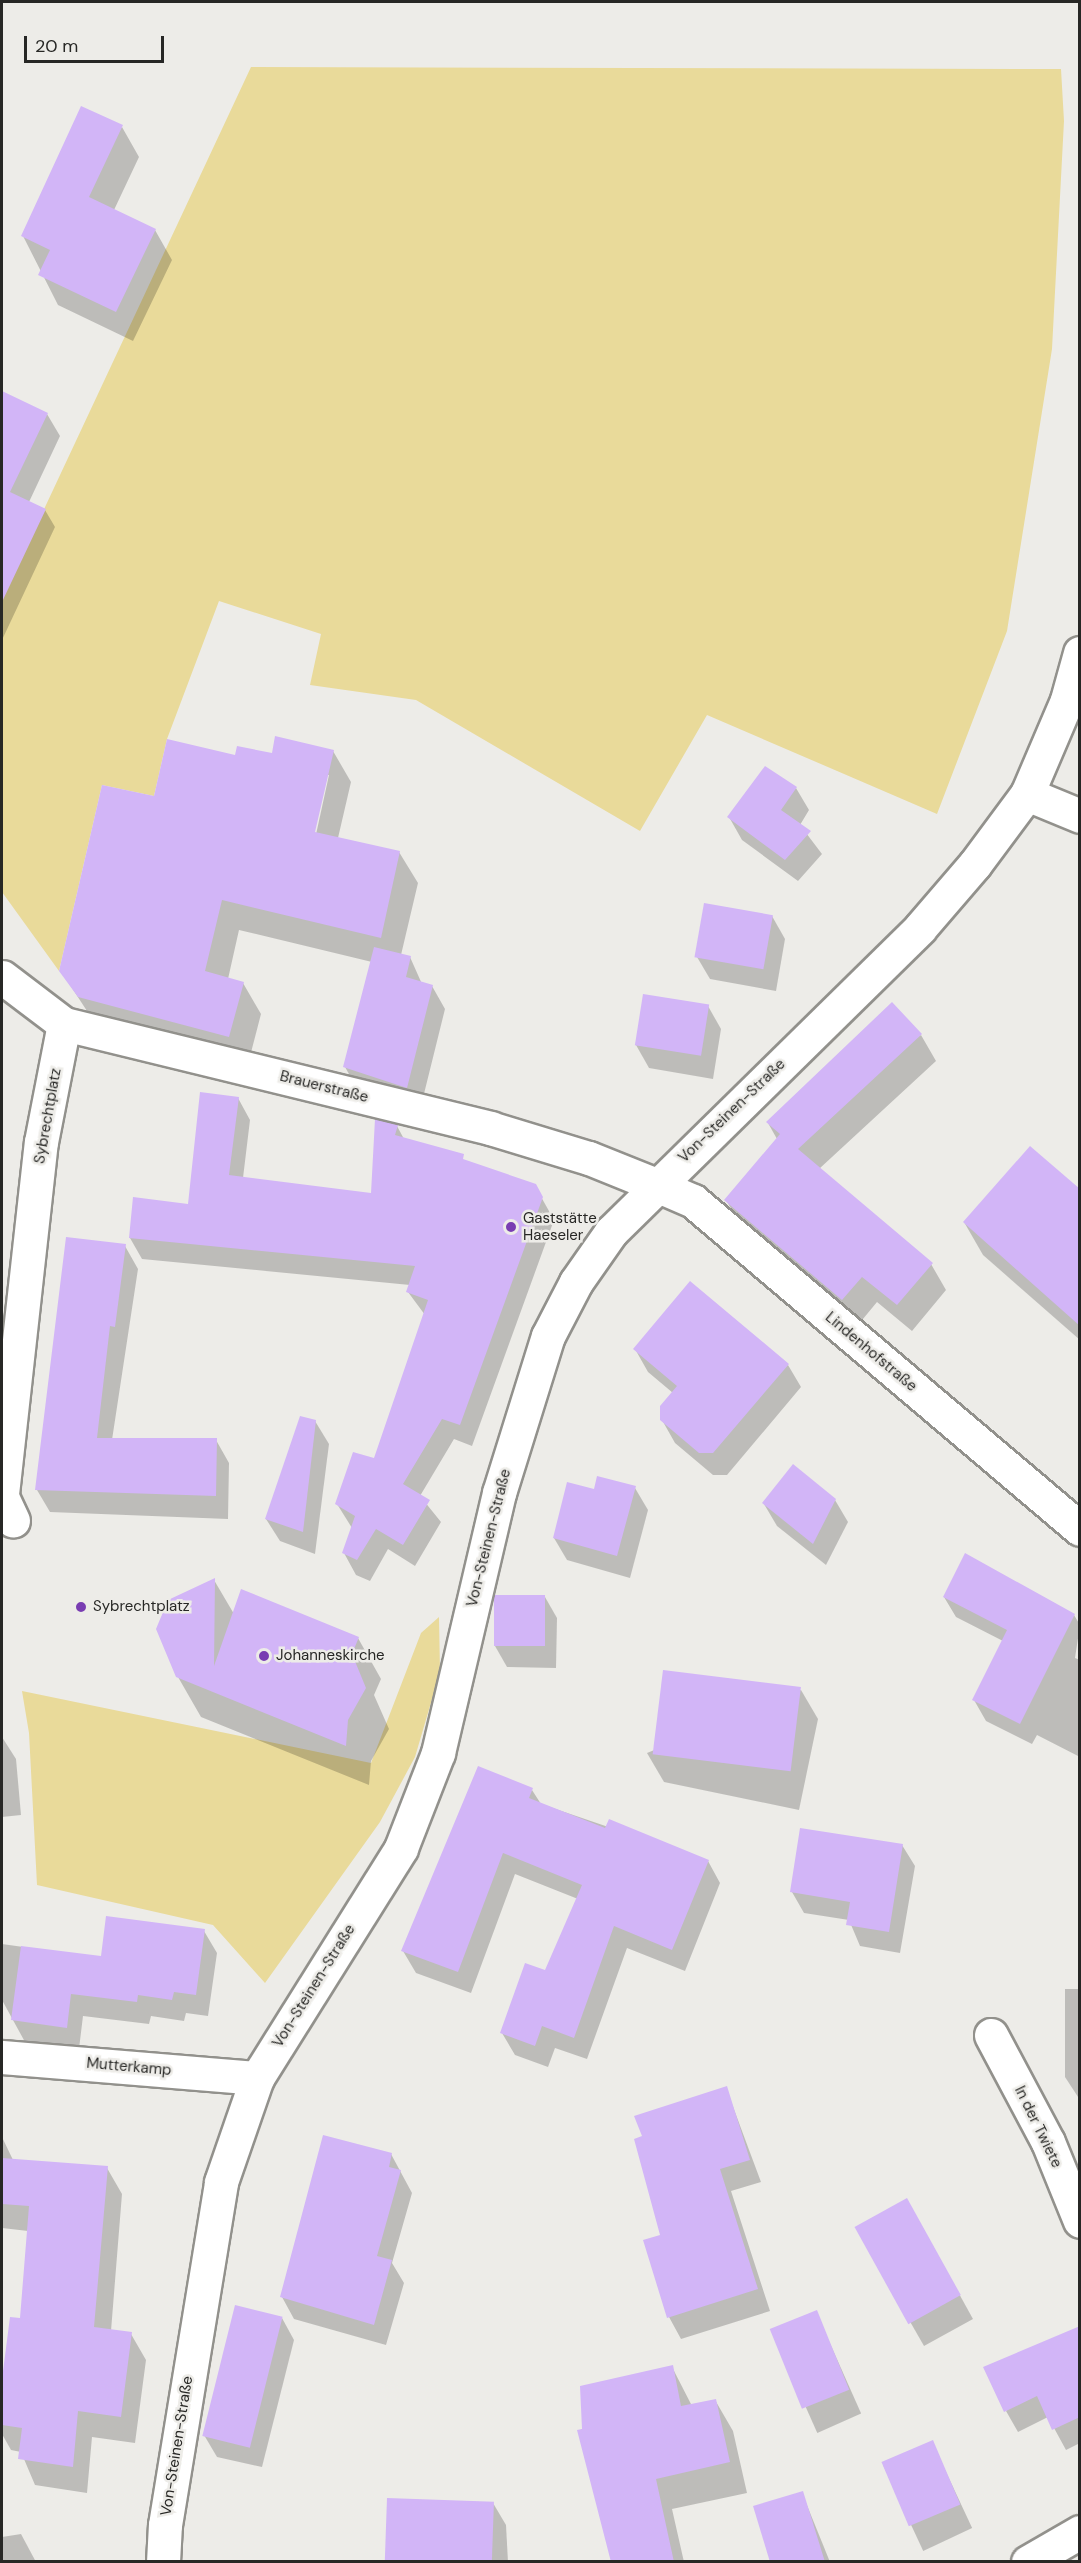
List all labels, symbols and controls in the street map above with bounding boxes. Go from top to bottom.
scale bar [27,24,166,62]
text: 20 m [35,34,78,58]
street label: Von-Steinen-Straße [675,1055,789,1167]
street label: Sybrechtplatz [31,1067,65,1165]
street label: Brauerstraße [278,1067,370,1107]
place label: Gaststätte Haeseler [523,1209,597,1244]
marker: Gaststätte Haeseler [504,1220,518,1234]
street label: Lindenhofstraße [822,1308,920,1396]
street label: Von-Steinen-Straße [463,1467,515,1609]
place label: Sybrechtplatz [93,1598,190,1616]
marker: Sybrechtplatz [74,1600,88,1614]
place label: Johanneskirche [276,1647,385,1665]
marker: Johanneskirche [257,1649,271,1663]
street label: Von-Steinen-Straße [269,1921,359,2051]
street label: Mutterkamp [86,2054,172,2080]
street label: In der Twiete [1010,2083,1066,2171]
street label: Von-Steinen-Straße [157,2375,197,2517]

